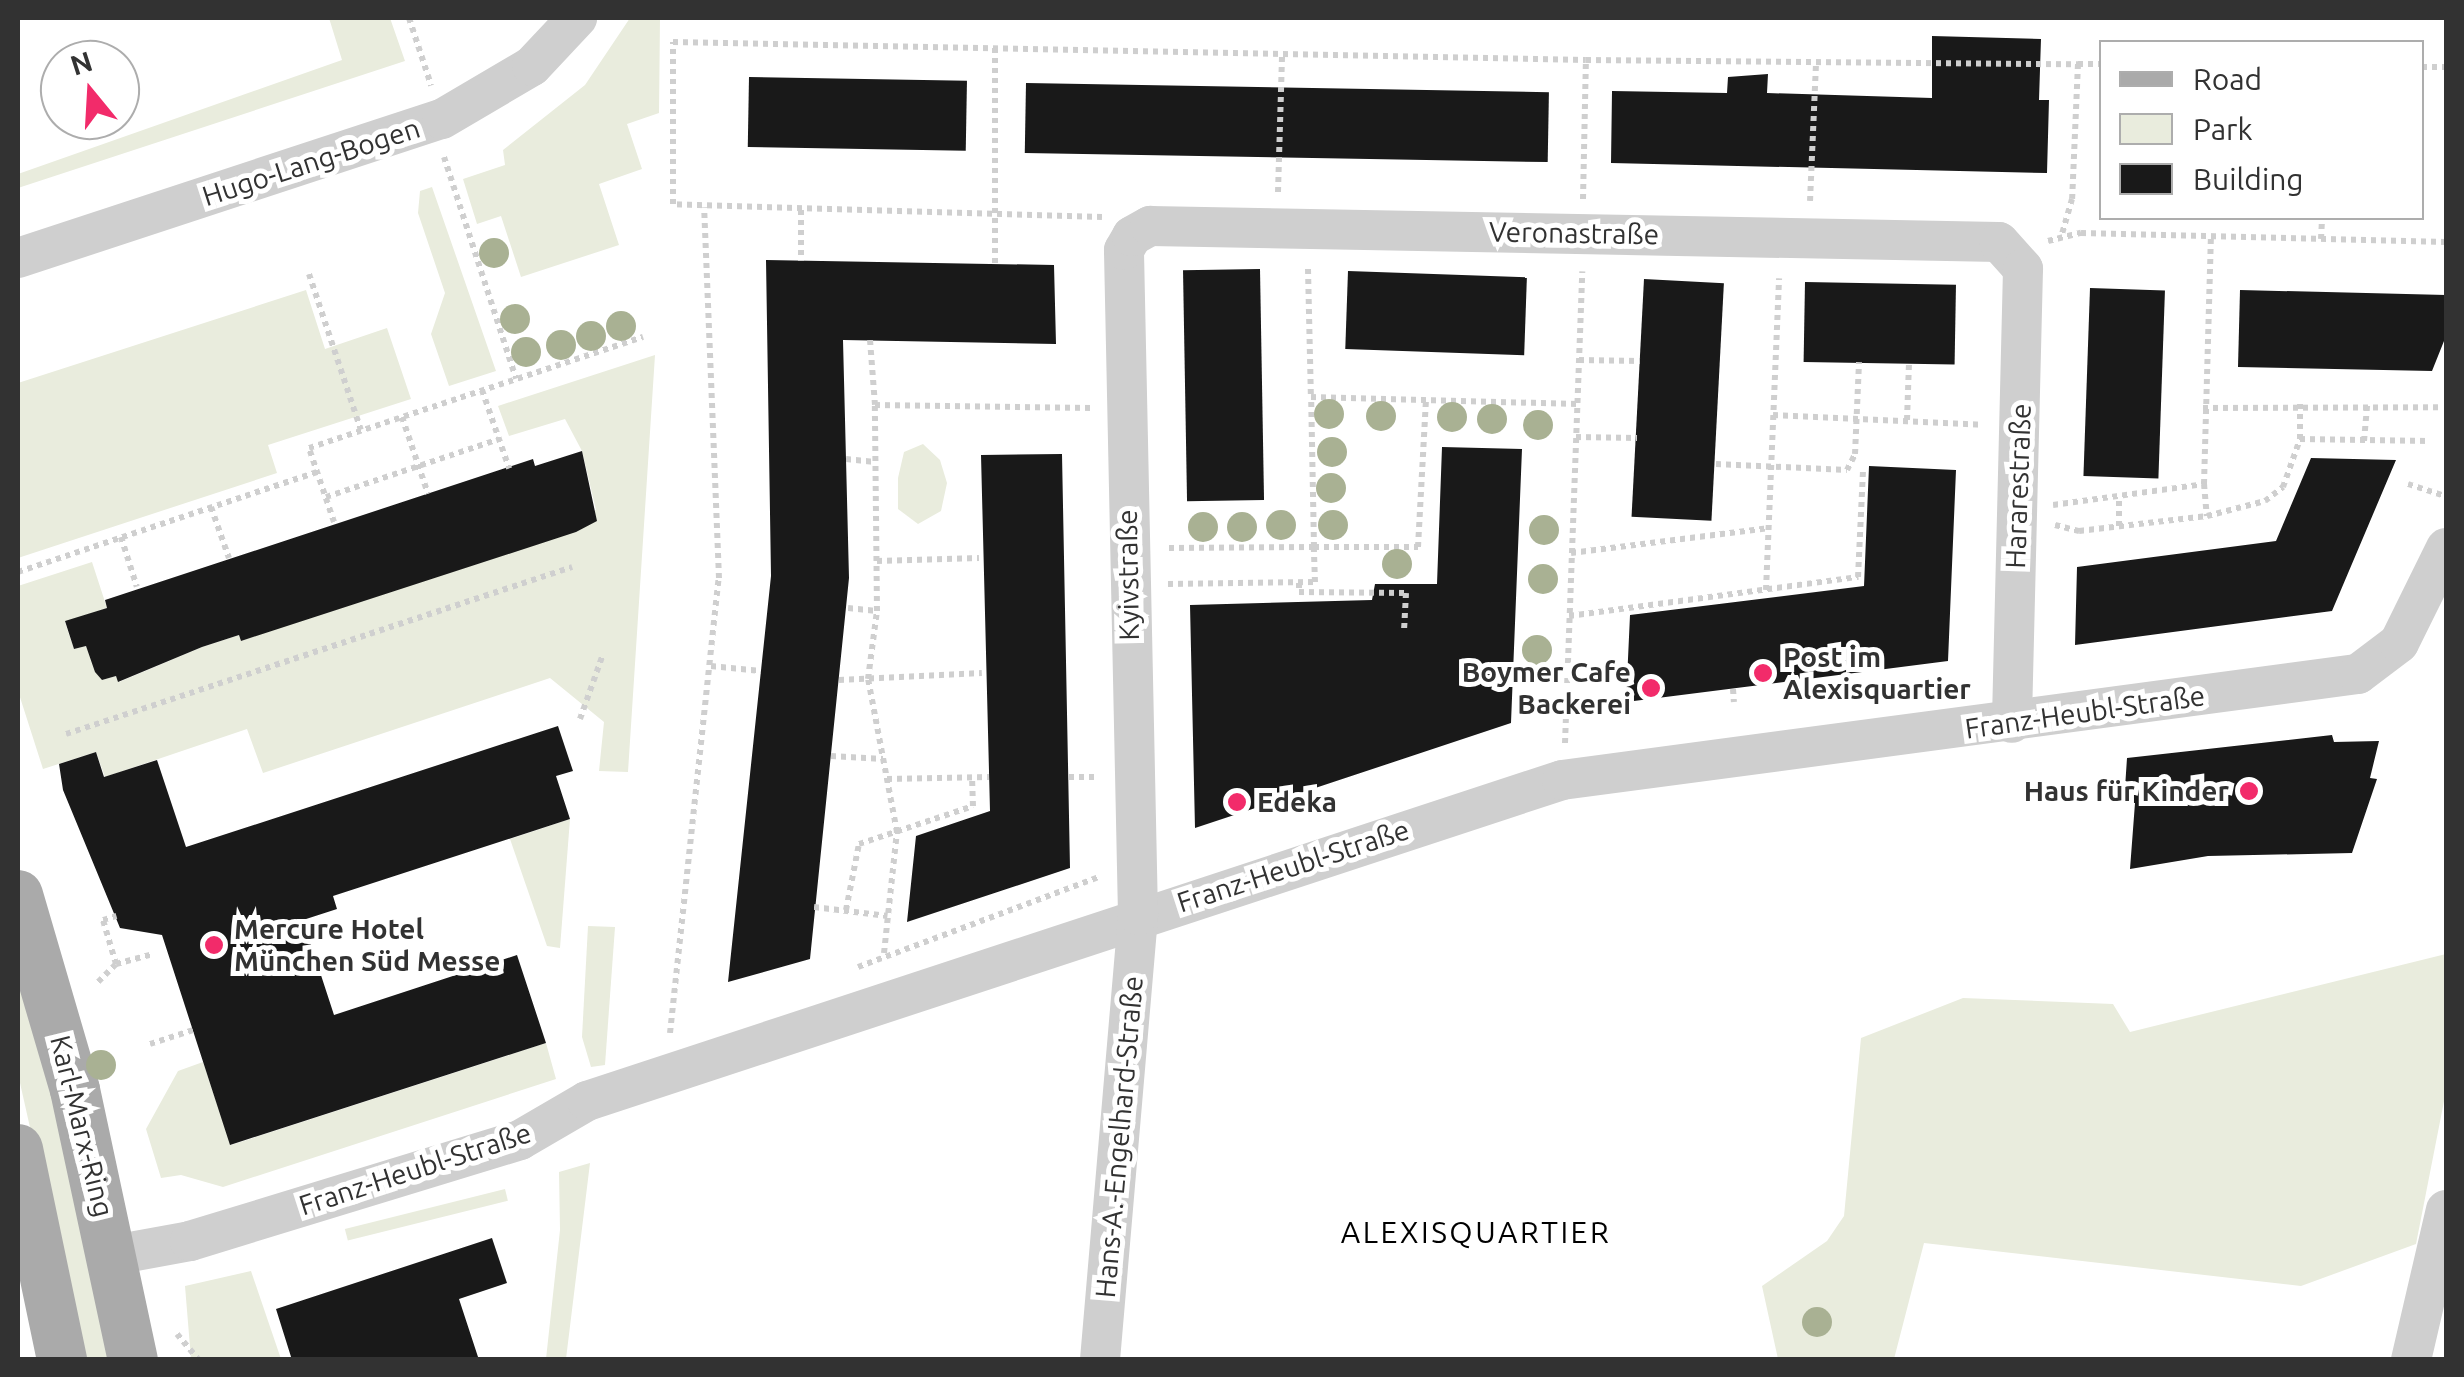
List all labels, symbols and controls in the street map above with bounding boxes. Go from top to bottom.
north arrow [40,40,140,140]
legend [2099,40,2424,220]
text: N [66,45,96,81]
text: Road [2193,62,2262,96]
street label: Hugo-Lang-Bogen [198,111,424,213]
text: Park [2193,112,2253,146]
text: Building [2193,162,2304,196]
street label: Veronastraße [1489,215,1659,251]
street label: Hararestraße [1998,403,2038,569]
street label: Kyivstraße [1110,509,1146,641]
place label: Post im Alexisquartier [1783,640,1971,706]
place label: Boymer Cafe Backerei [1462,655,1631,721]
marker: Post im Alexisquartier [1752,662,1774,684]
marker: Boymer Cafe Backerei [1640,677,1662,699]
street label: Franz-Heubl-Straße [1963,679,2207,745]
place label: Haus für Kinder [2024,774,2229,808]
marker: Haus für Kinder [2238,780,2260,802]
place label: Edeka [1257,785,1337,819]
marker: Edeka [1226,791,1248,813]
street label: Franz-Heubl-Straße [1173,813,1413,919]
place label: Mercure Hotel München Süd Messe [234,912,500,978]
marker: Mercure Hotel München Süd Messe [203,934,225,956]
street label: Hans-A.-Engelhard-Straße [1088,975,1150,1299]
street label: Karl-Marx-Ring [43,1032,121,1220]
street label: Franz-Heubl-Straße [295,1116,535,1222]
district label: ALEXISQUARTIER [1341,1214,1611,1250]

